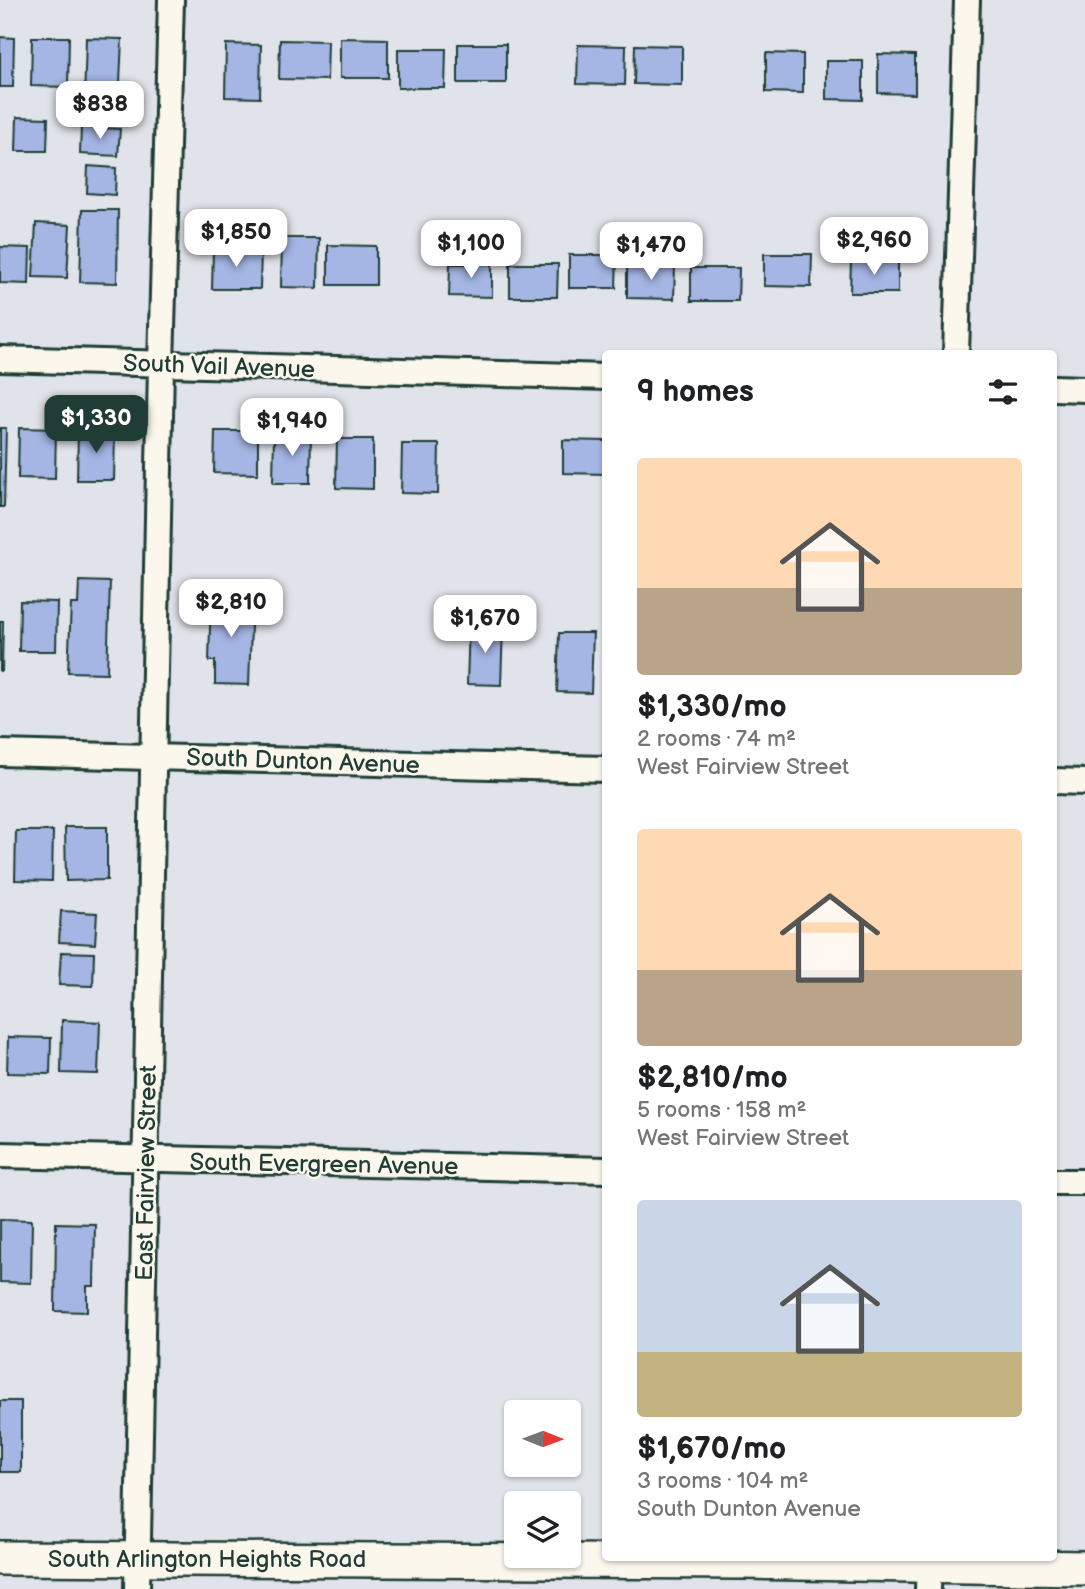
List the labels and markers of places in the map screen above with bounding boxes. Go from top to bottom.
pin: $838 [59,82,141,141]
pin: $1,850 [179,210,293,269]
pin: $2,960 [817,218,931,277]
pin: $1,100 [414,220,528,280]
pin: $1,470 [594,222,708,282]
pin: $1,330 [39,396,153,455]
pin: $1,940 [235,398,349,458]
pin: $2,810 [174,580,288,639]
pin: $1,670 [428,596,542,655]

